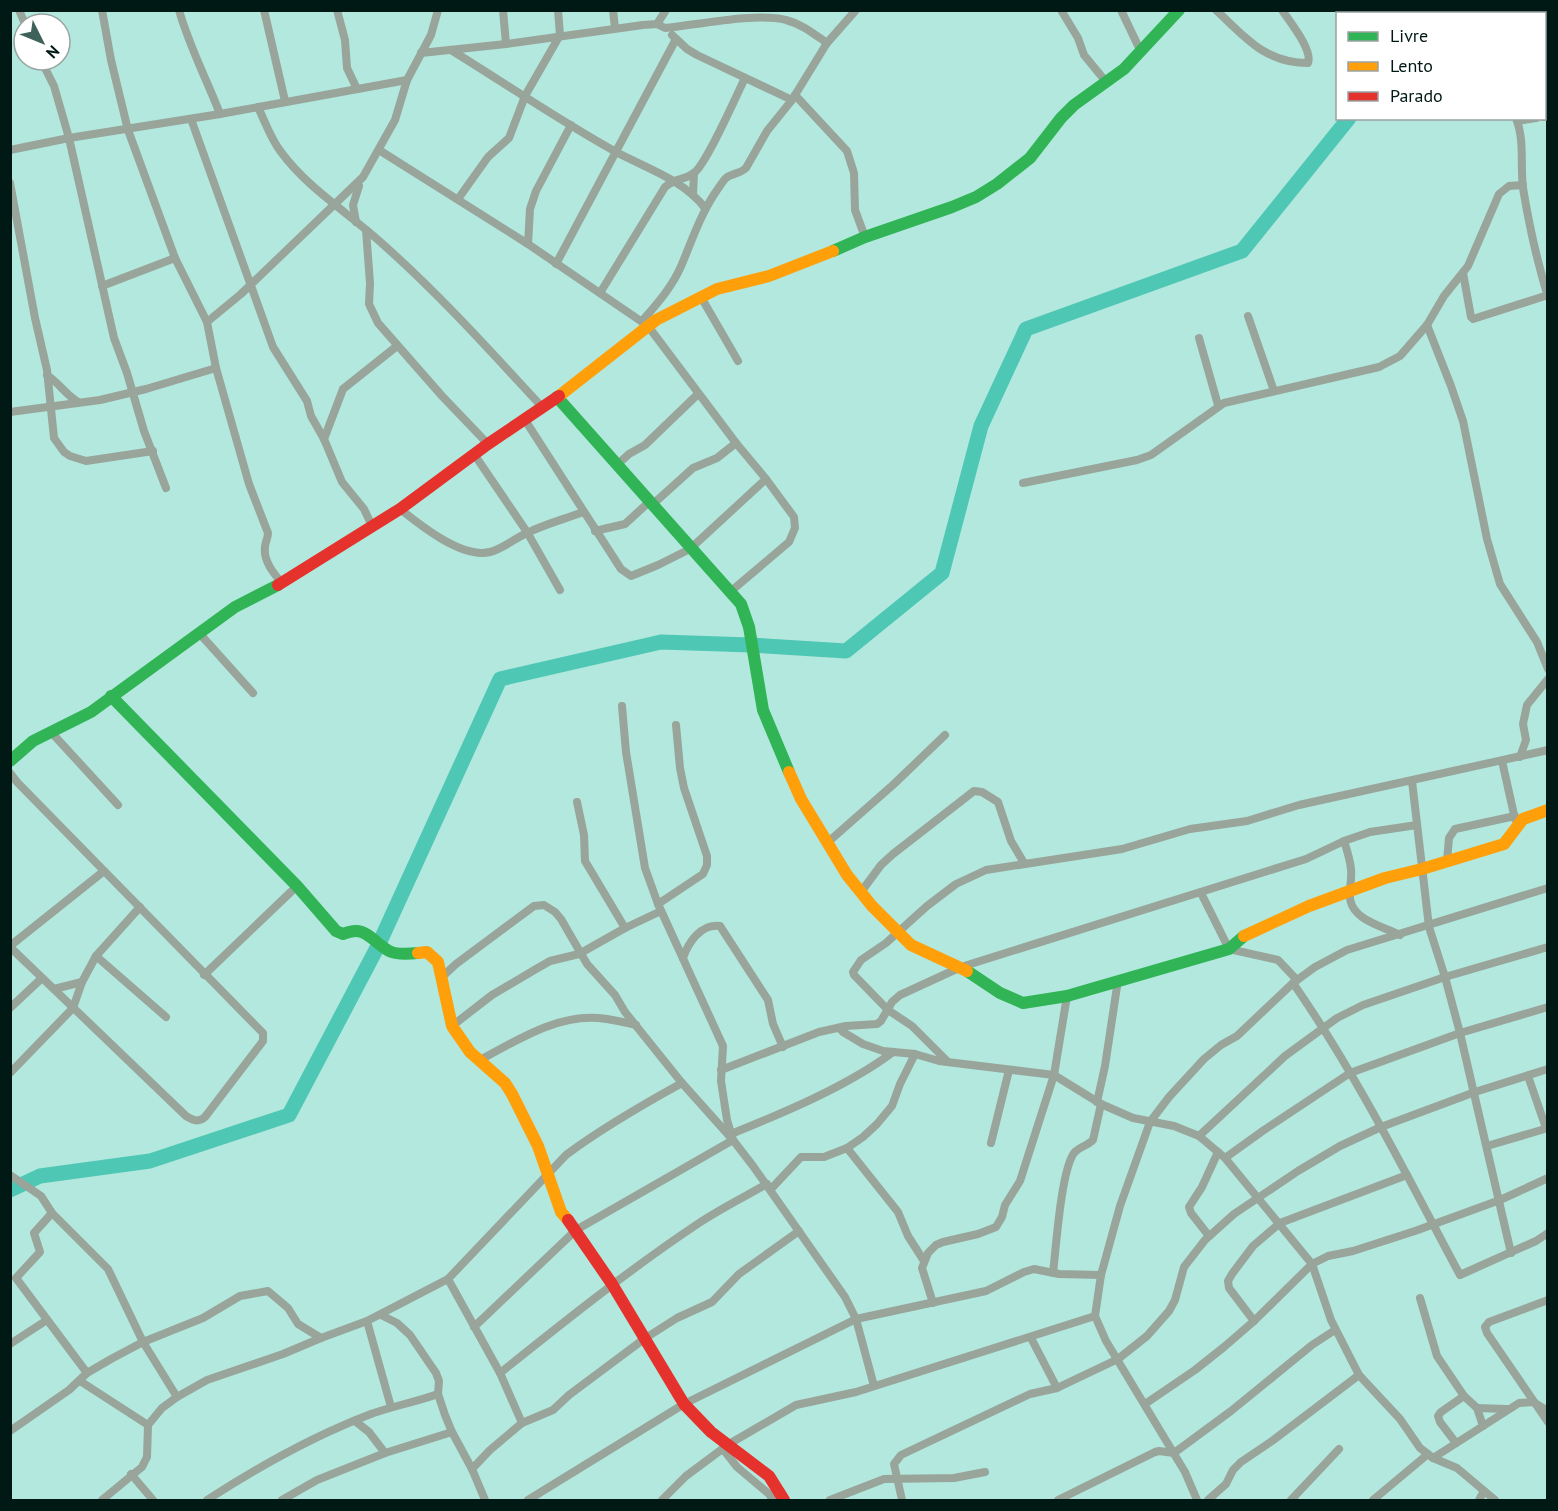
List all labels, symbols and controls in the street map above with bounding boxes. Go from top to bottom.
north arrow [12,12,72,72]
legend [1336,12,1546,120]
text: Livre [1390,24,1428,47]
text: N [42,42,64,63]
text: Lento [1390,54,1433,77]
text: Parado [1390,84,1443,107]

